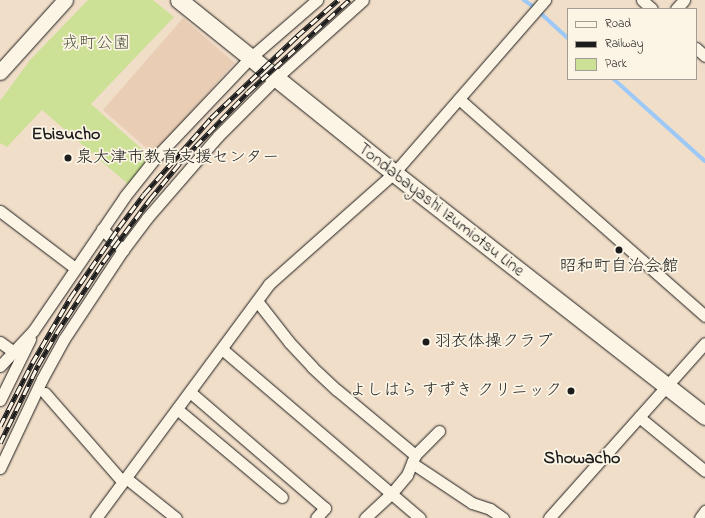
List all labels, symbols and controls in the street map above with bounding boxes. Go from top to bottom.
legend [567,8,697,80]
text: Road [605,15,631,33]
park label: 戎町公園 [62,34,130,54]
text: Railway [605,35,643,53]
text: Park [605,55,627,73]
district label: Ebisucho [32,124,100,146]
street label: Tondabayashi Izumiotsu Line [354,139,528,281]
place label: 泉大津市教育支援センター [76,148,280,168]
marker: 泉大津市教育支援センター [63,153,73,163]
marker: 昭和町自治会館 [614,245,624,255]
place label: 昭和町自治会館 [560,257,678,277]
place label: 羽衣体操クラブ [434,332,553,352]
marker: 羽衣体操クラブ [421,337,431,347]
place label: よしはら すずき クリニック [350,381,562,401]
marker: よしはら すずき クリニック [565,385,577,397]
district label: Showacho [544,448,620,470]

